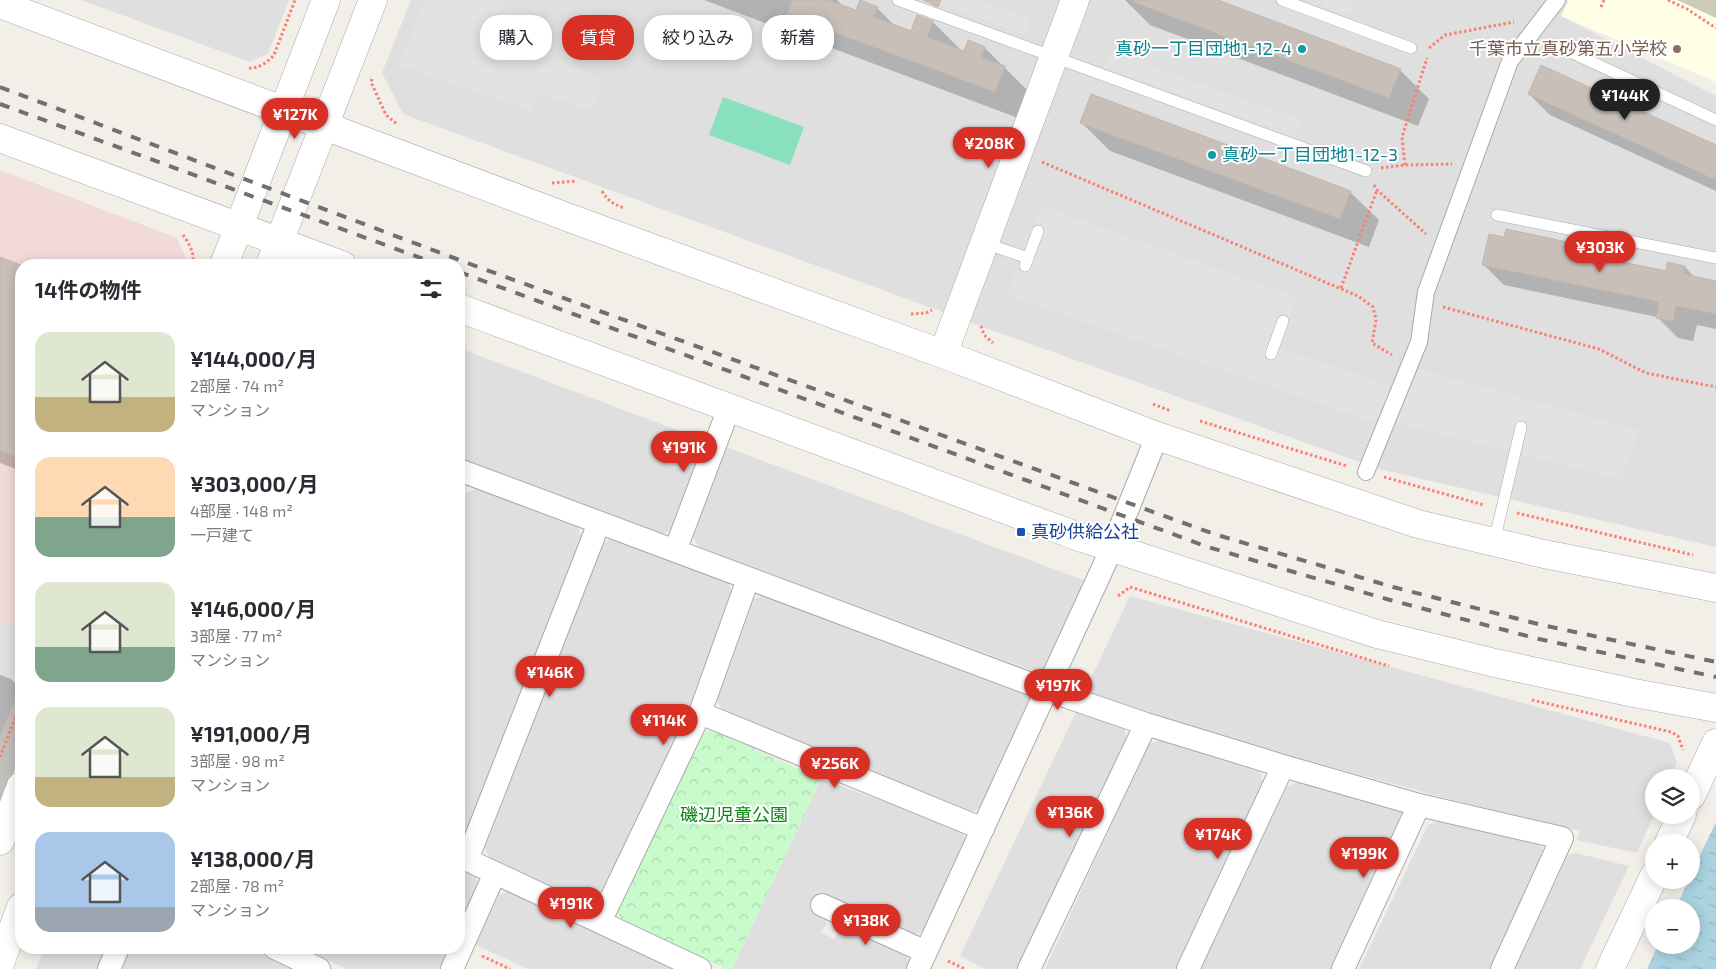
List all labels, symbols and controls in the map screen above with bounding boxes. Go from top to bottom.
chip: 購入 [480,15,552,60]
chip: 賃貸 [562,15,634,60]
chip: 絞り込み [644,15,752,60]
chip: 新着 [762,15,834,60]
place label: 真砂一丁目団地1-12-4 [1115,37,1292,59]
place label: 千葉市立真砂第五小学校 [1469,37,1667,59]
marker: 真砂一丁目団地1-12-4 [1296,43,1308,55]
marker: 千葉市立真砂第五小学校 [1671,43,1683,55]
pin: ¥144K [1590,78,1660,121]
text: ¥144K [1601,85,1649,104]
pin: ¥127K [260,98,330,140]
text: ¥127K [272,104,318,123]
pin: ¥208K [954,126,1024,169]
text: ¥208K [964,133,1014,152]
place label: 真砂一丁目団地1-12-3 [1222,143,1398,165]
marker: 真砂一丁目団地1-12-3 [1206,149,1218,161]
pin: ¥303K [1565,230,1635,273]
text: ¥303K [1575,237,1625,256]
icon: filters [417,275,445,303]
text: 14件の物件 [35,277,141,302]
text: ¥144,000/月 [190,346,317,371]
icon: home [75,352,135,412]
text: 2部屋 · 74 m² [190,376,284,395]
text: マンション [190,400,270,419]
pin: ¥191K [649,430,719,473]
text: ¥191K [662,437,706,456]
text: ¥303,000/月 [190,471,318,496]
icon: home [75,477,135,537]
text: 4部屋 · 148 m² [190,501,293,520]
place label: 真砂供給公社 [1031,520,1139,542]
text: 一戸建て [190,525,254,544]
marker: 真砂供給公社 [1015,526,1027,538]
text: ¥146,000/月 [190,596,316,621]
icon: home [75,602,135,662]
text: 3部屋 · 77 m² [190,626,282,645]
text: マンション [190,650,270,669]
pin: ¥146K [515,656,585,698]
text: ¥146K [526,662,574,681]
pin: ¥197K [1023,668,1093,711]
text: ¥197K [1035,675,1081,694]
pin: ¥114K [629,704,699,746]
text: ¥114K [642,710,686,729]
text: ¥191,000/月 [190,721,312,746]
icon: home [75,727,135,787]
pin: ¥256K [800,746,870,789]
text: 3部屋 · 98 m² [190,751,285,770]
text: ¥256K [811,753,859,772]
map controls [1645,769,1700,954]
button: layers [1645,769,1700,824]
text: マンション [190,775,270,794]
pin: ¥136K [1035,796,1105,838]
text: ¥136K [1047,802,1093,821]
park label: 磯辺児童公園 [680,803,788,825]
pin: ¥174K [1183,818,1253,860]
text: ¥174K [1195,824,1241,843]
button: + [1645,834,1700,889]
pin: ¥199K [1329,836,1399,879]
text: ¥199K [1341,843,1387,862]
text: ¥138,000/月 [190,846,315,871]
icon: home [75,852,135,912]
text: 2部屋 · 78 m² [190,876,284,895]
pin: ¥191K [536,886,606,929]
text: ¥191K [549,893,593,912]
button: − [1645,899,1700,954]
text: マンション [190,900,270,919]
pin: ¥138K [831,904,901,946]
text: ¥138K [843,910,889,929]

